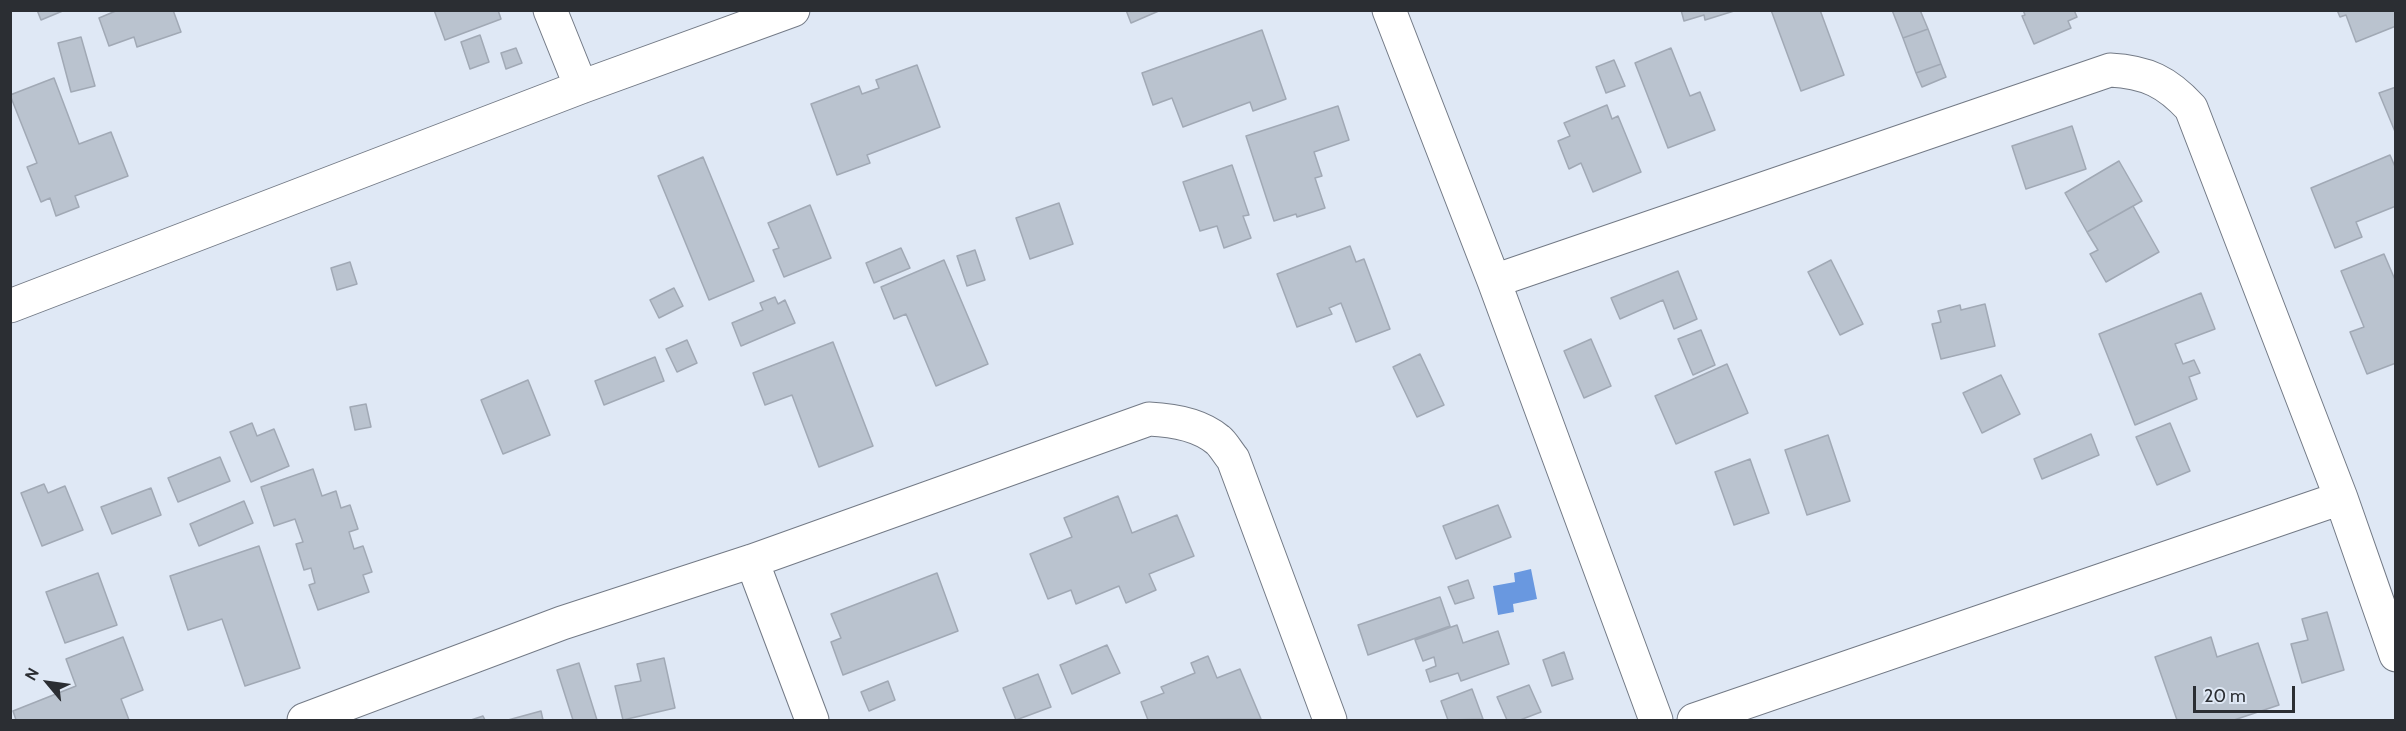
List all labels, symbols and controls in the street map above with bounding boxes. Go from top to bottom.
north arrow [18,653,78,713]
text: N [21,664,43,684]
scale bar [2196,674,2298,712]
text: 20 m [2204,685,2246,707]

